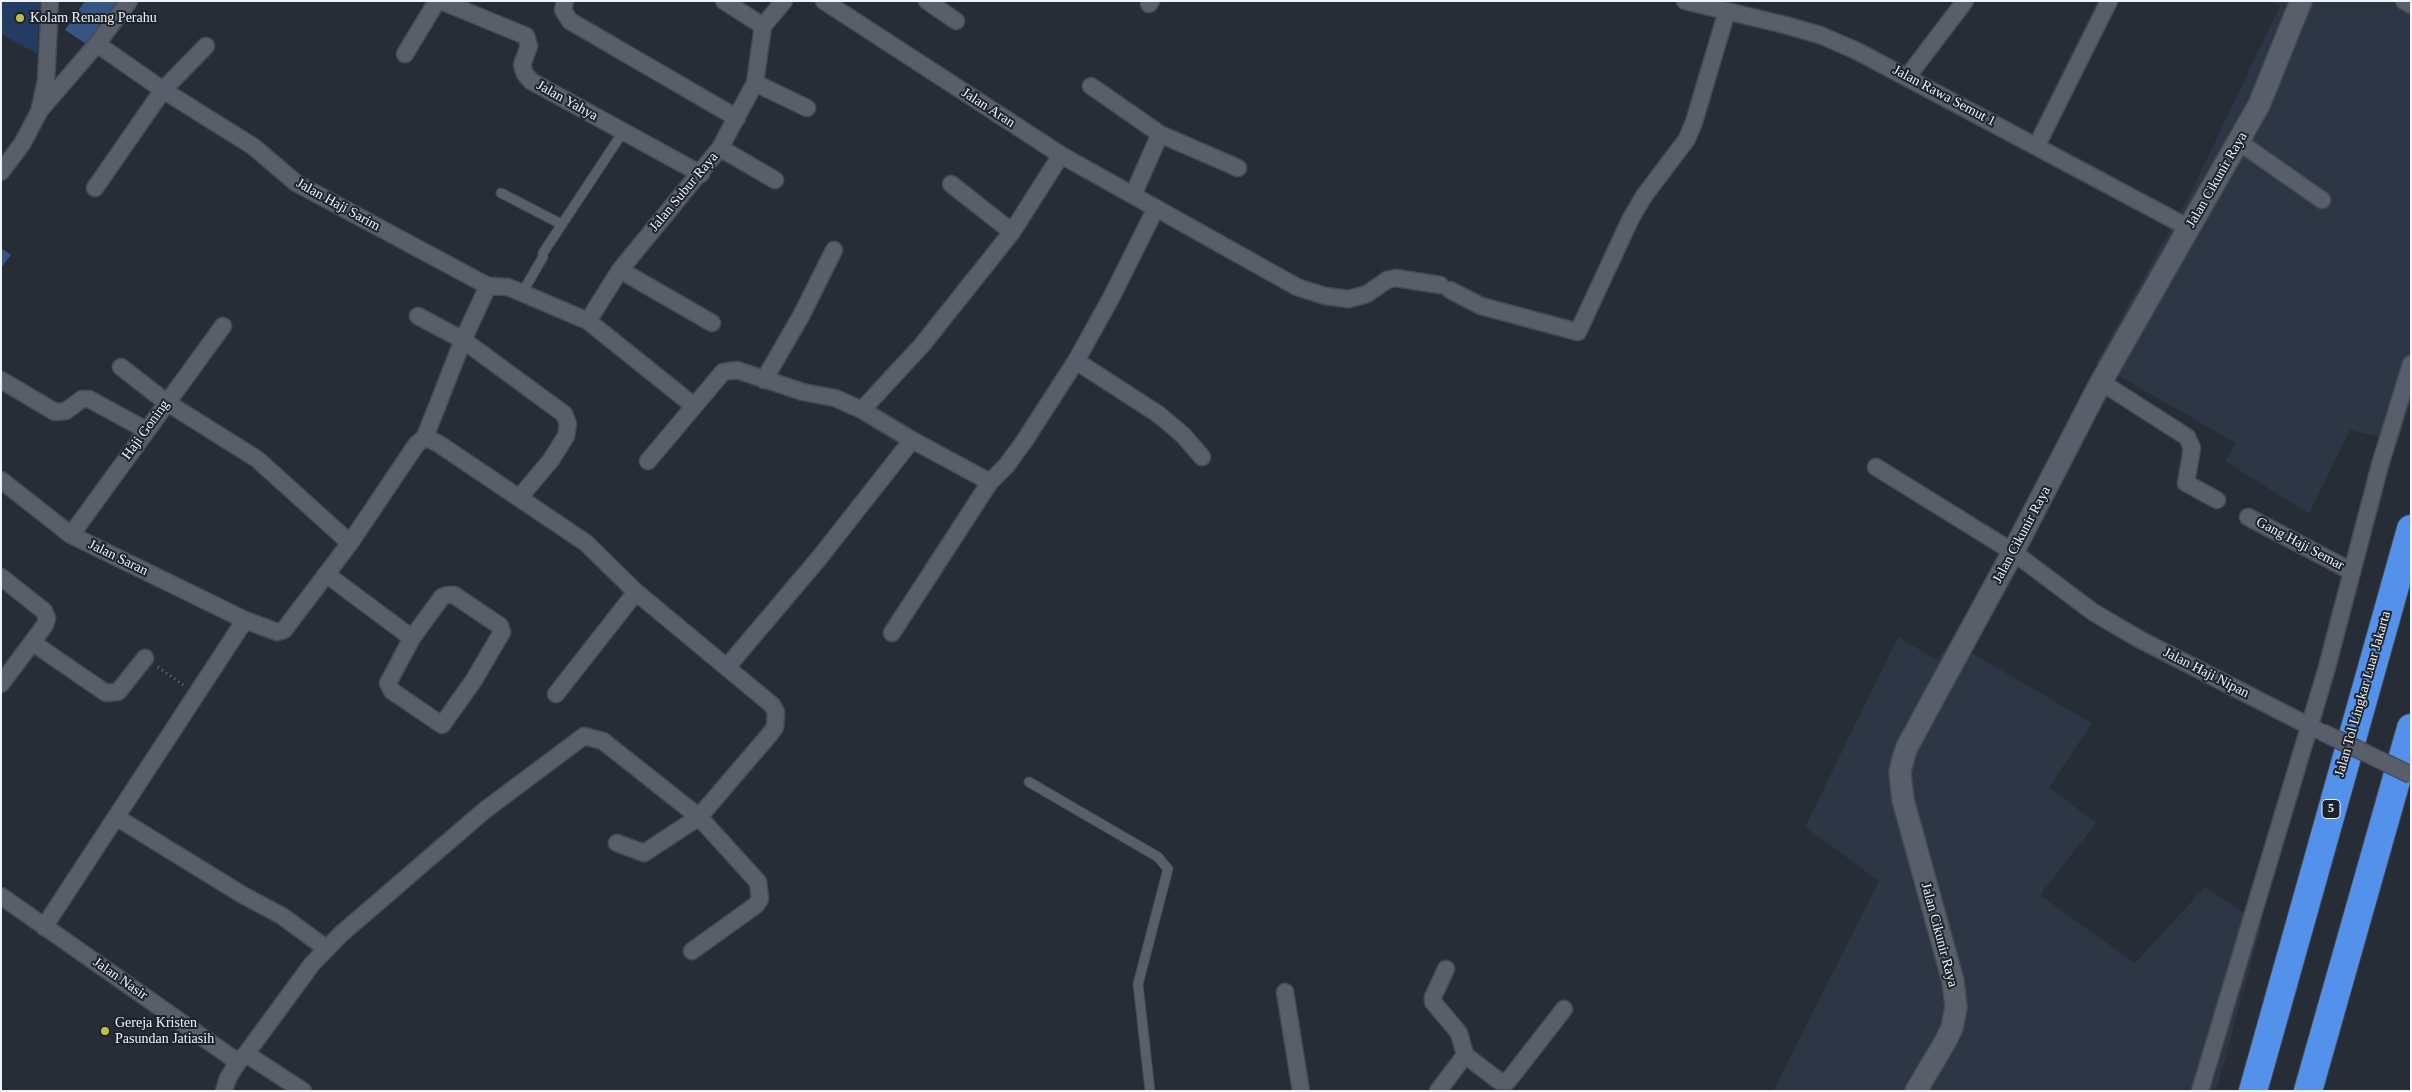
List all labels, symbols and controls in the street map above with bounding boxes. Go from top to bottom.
place label: Kolam Renang Perahu [30,10,157,26]
marker: Kolam Renang Perahu [14,12,26,24]
street label: Jalan Rawa Semut 1 [1890,62,1998,130]
street label: Jalan Yahya [533,77,601,125]
street label: Jalan Aran [958,85,1018,131]
street label: Jalan Cikunir Raya [2183,129,2251,231]
street label: Jalan Subur Raya [646,149,722,235]
street label: Jalan Haji Sarim [293,175,383,235]
street label: Haji Goning [119,397,173,463]
street label: Jalan Cikunir Raya [1989,484,2055,586]
street label: Gang Haji Semar [2253,514,2347,574]
street label: Jalan Saran [85,536,151,580]
street label: Jalan Tol Lingkar Luar Jakarta [2331,609,2395,779]
street label: Jalan Haji Nipan [2160,644,2252,702]
road number: 5 [2322,800,2340,819]
street label: Jalan Cikunir Raya [1917,881,1961,989]
street label: Jalan Nasir [90,954,150,1004]
place label: Gereja Kristen Pasundan Jatiasih [115,1015,214,1048]
marker: Gereja Kristen Pasundan Jatiasih [99,1025,111,1037]

